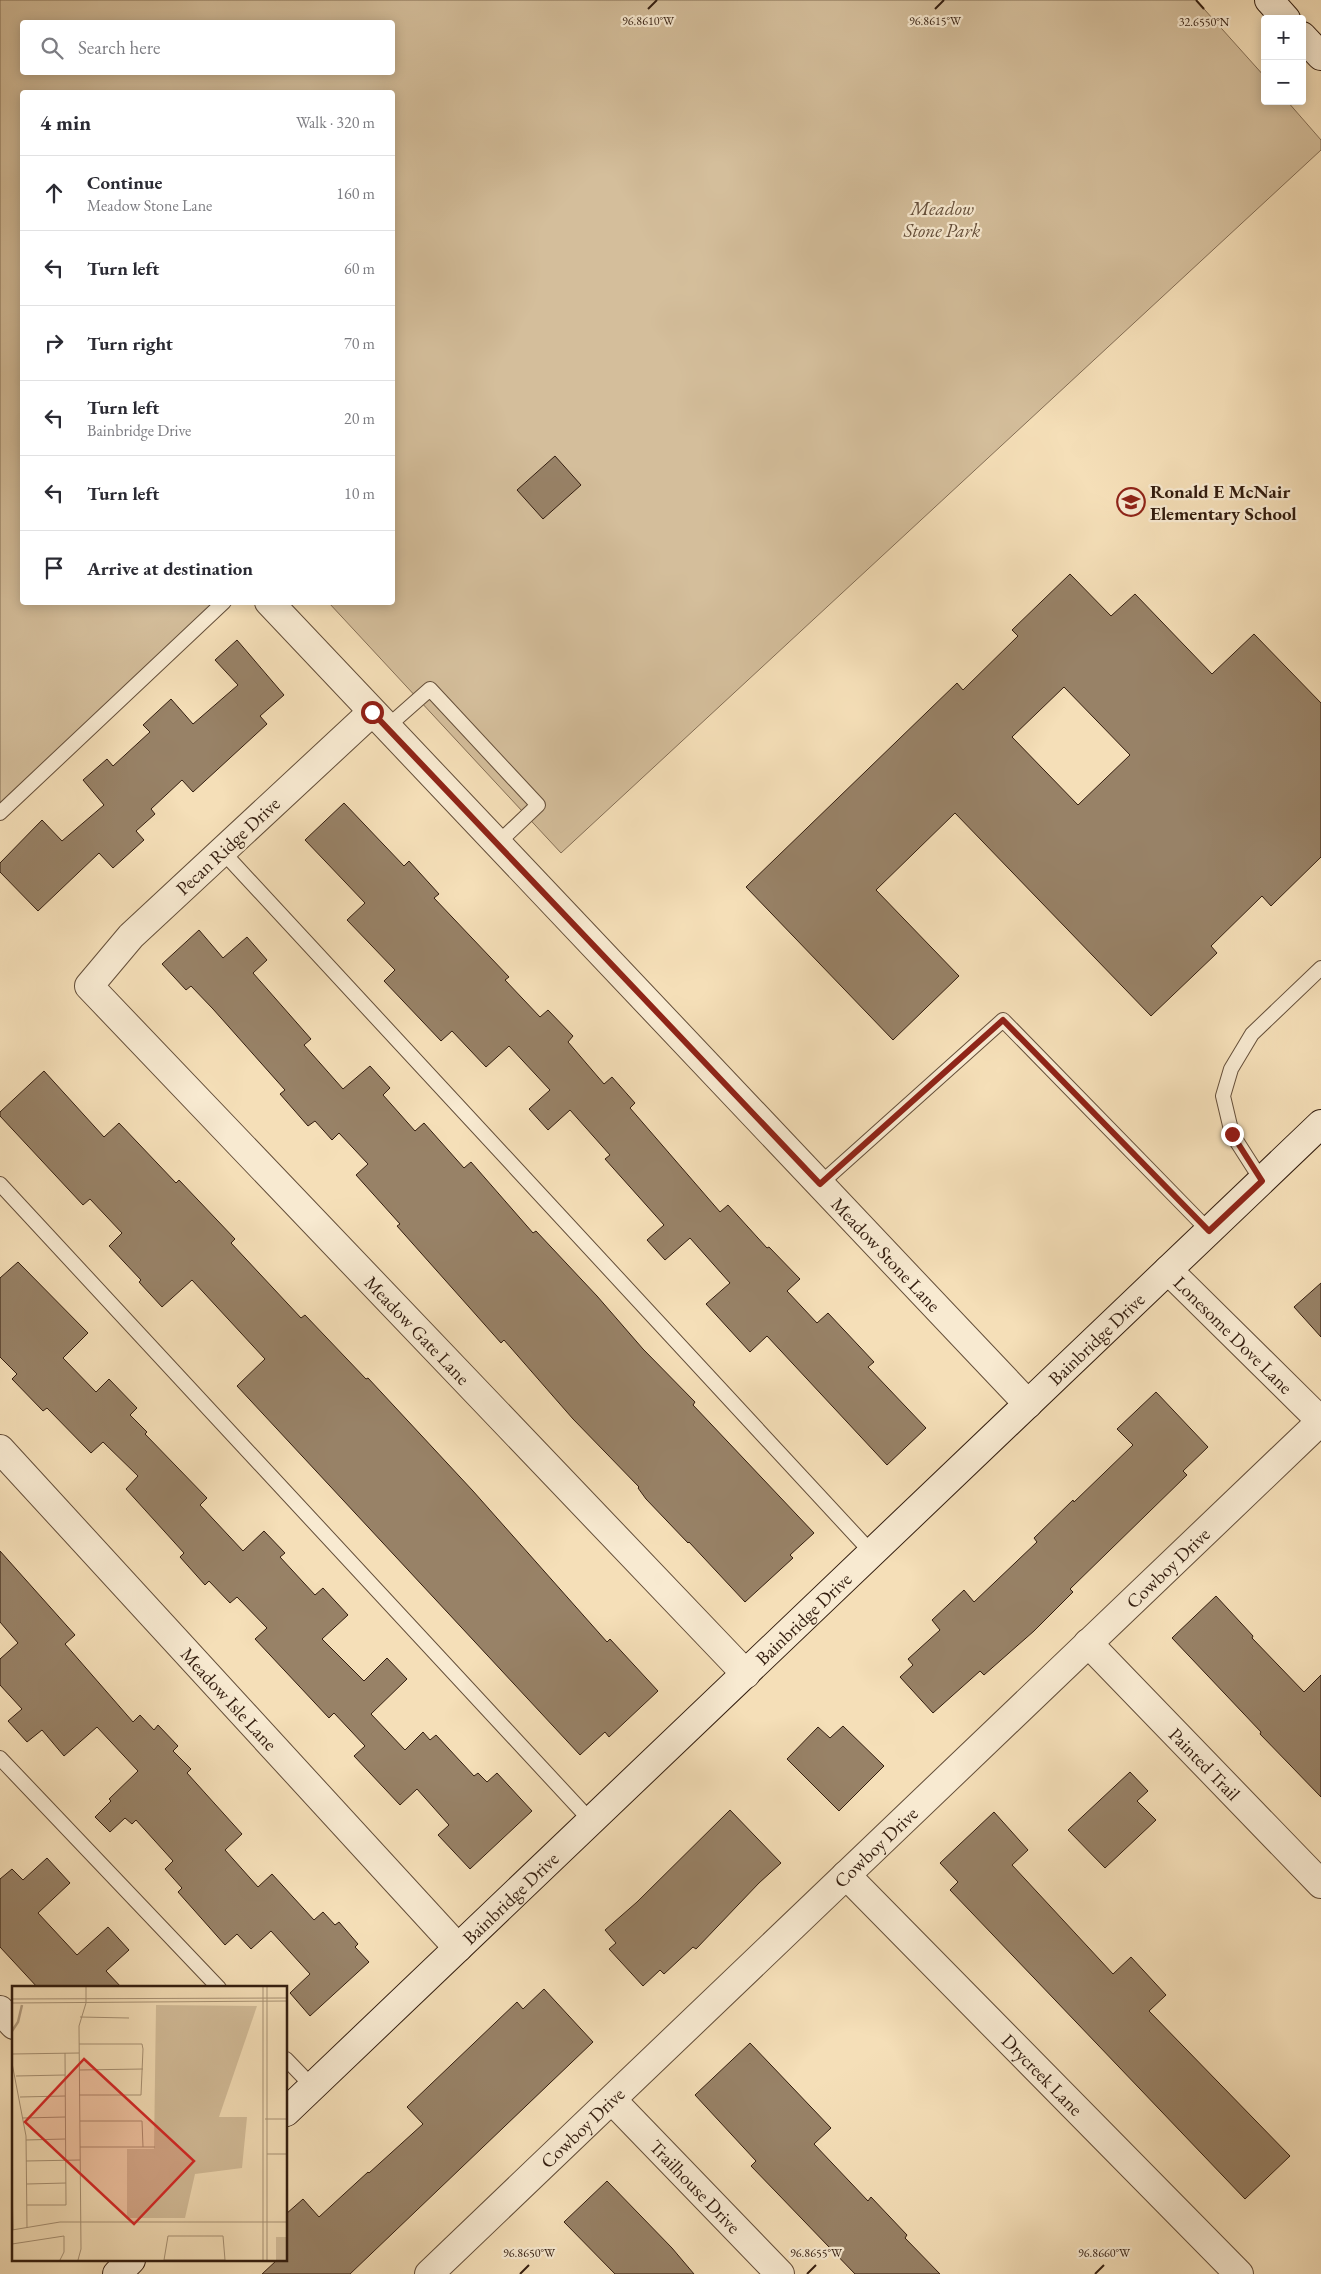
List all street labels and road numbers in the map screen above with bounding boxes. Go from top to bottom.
street label: Pecan Ridge Drive [171,791,285,901]
street label: Meadow Stone Lane [826,1192,947,1317]
street label: Meadow Gate Lane [359,1270,476,1390]
street label: Lonesome Dove Lane [1168,1270,1299,1399]
street label: Bainbridge Drive [1043,1287,1150,1391]
street label: Cowboy Drive [1120,1522,1215,1614]
street label: Bainbridge Drive [750,1566,857,1670]
street label: Meadow Isle Lane [175,1642,283,1756]
street label: Painted Trail [1164,1722,1246,1806]
street label: Cowboy Drive [828,1801,923,1893]
street label: Bainbridge Drive [457,1846,564,1950]
street label: Drycreek Lane [996,2028,1089,2121]
street label: Cowboy Drive [535,2081,630,2174]
street label: Trailhouse Drive [644,2134,746,2239]

